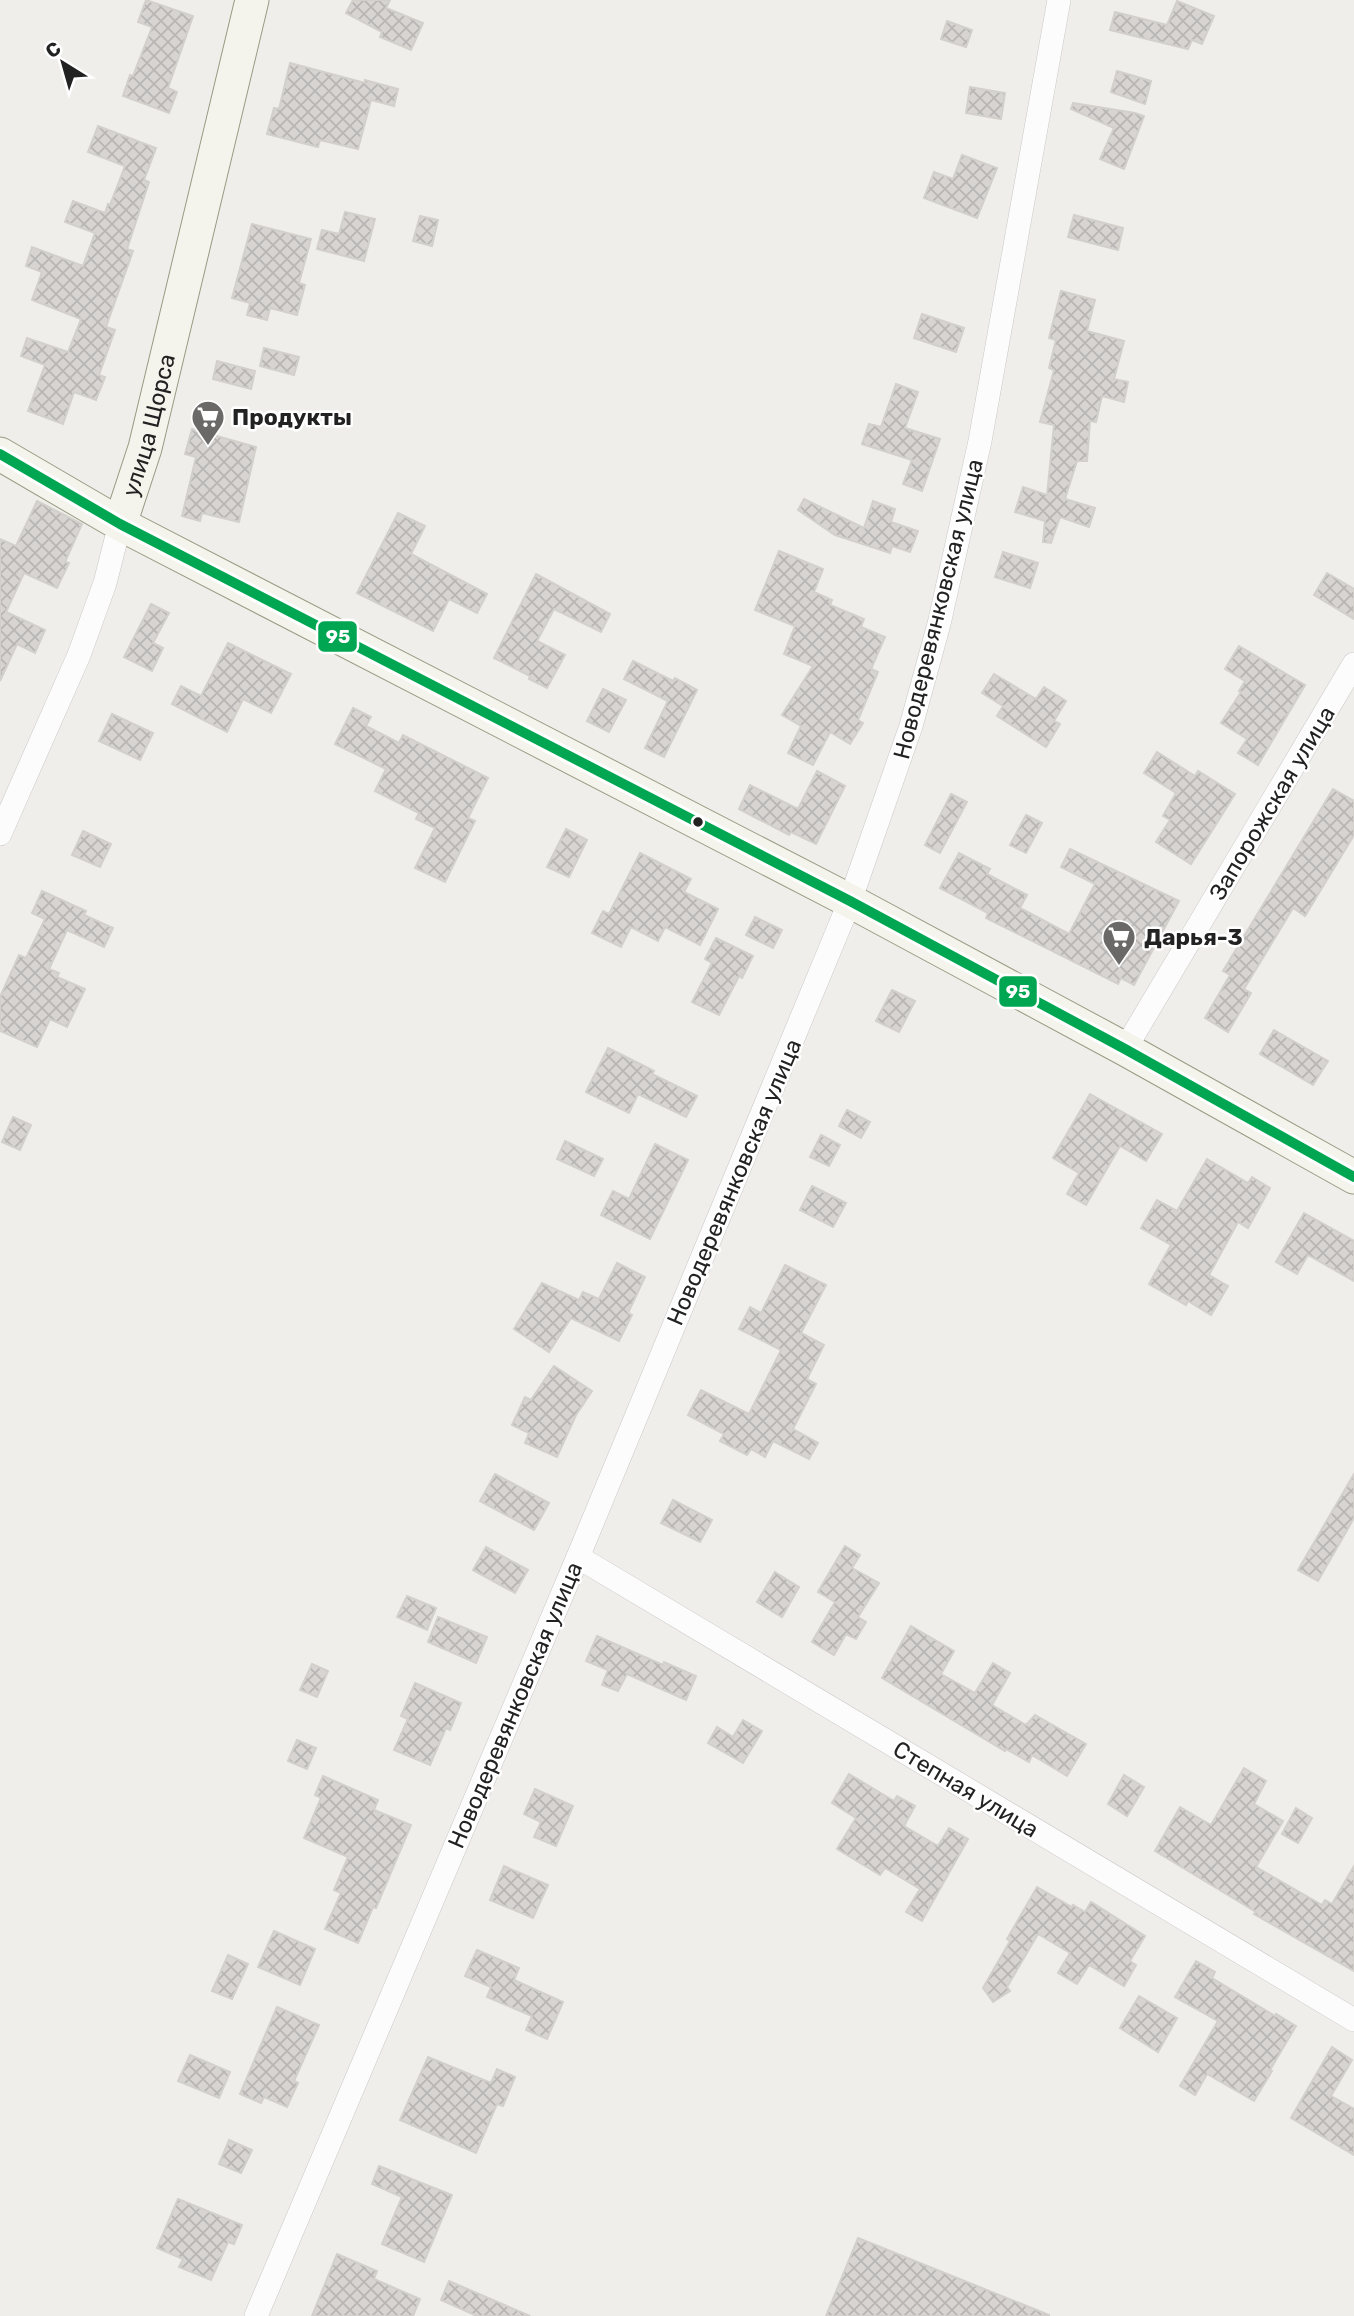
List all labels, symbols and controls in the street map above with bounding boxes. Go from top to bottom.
north arrow [28,28,98,98]
text: С [41,37,65,63]
street label: улица Щорса [116,351,181,500]
supermarket icon: Продукты [189,398,227,447]
place label: Продукты [232,403,352,431]
street label: Новодеревянковская улица [887,456,989,762]
line badge: 95 [317,620,358,653]
text: 95 [326,625,350,648]
street label: Запорожская улица [1203,701,1341,905]
unlabelled marker [691,815,705,829]
supermarket icon: Дарья-3 [1100,918,1138,967]
place label: Дарья-3 [1144,923,1243,951]
line badge: 95 [998,975,1038,1008]
text: 95 [1006,980,1030,1003]
street label: Новодеревянковская улица [661,1035,807,1329]
street label: Новодеревянковская улица [442,1558,588,1852]
street label: Степная улица [888,1735,1044,1843]

